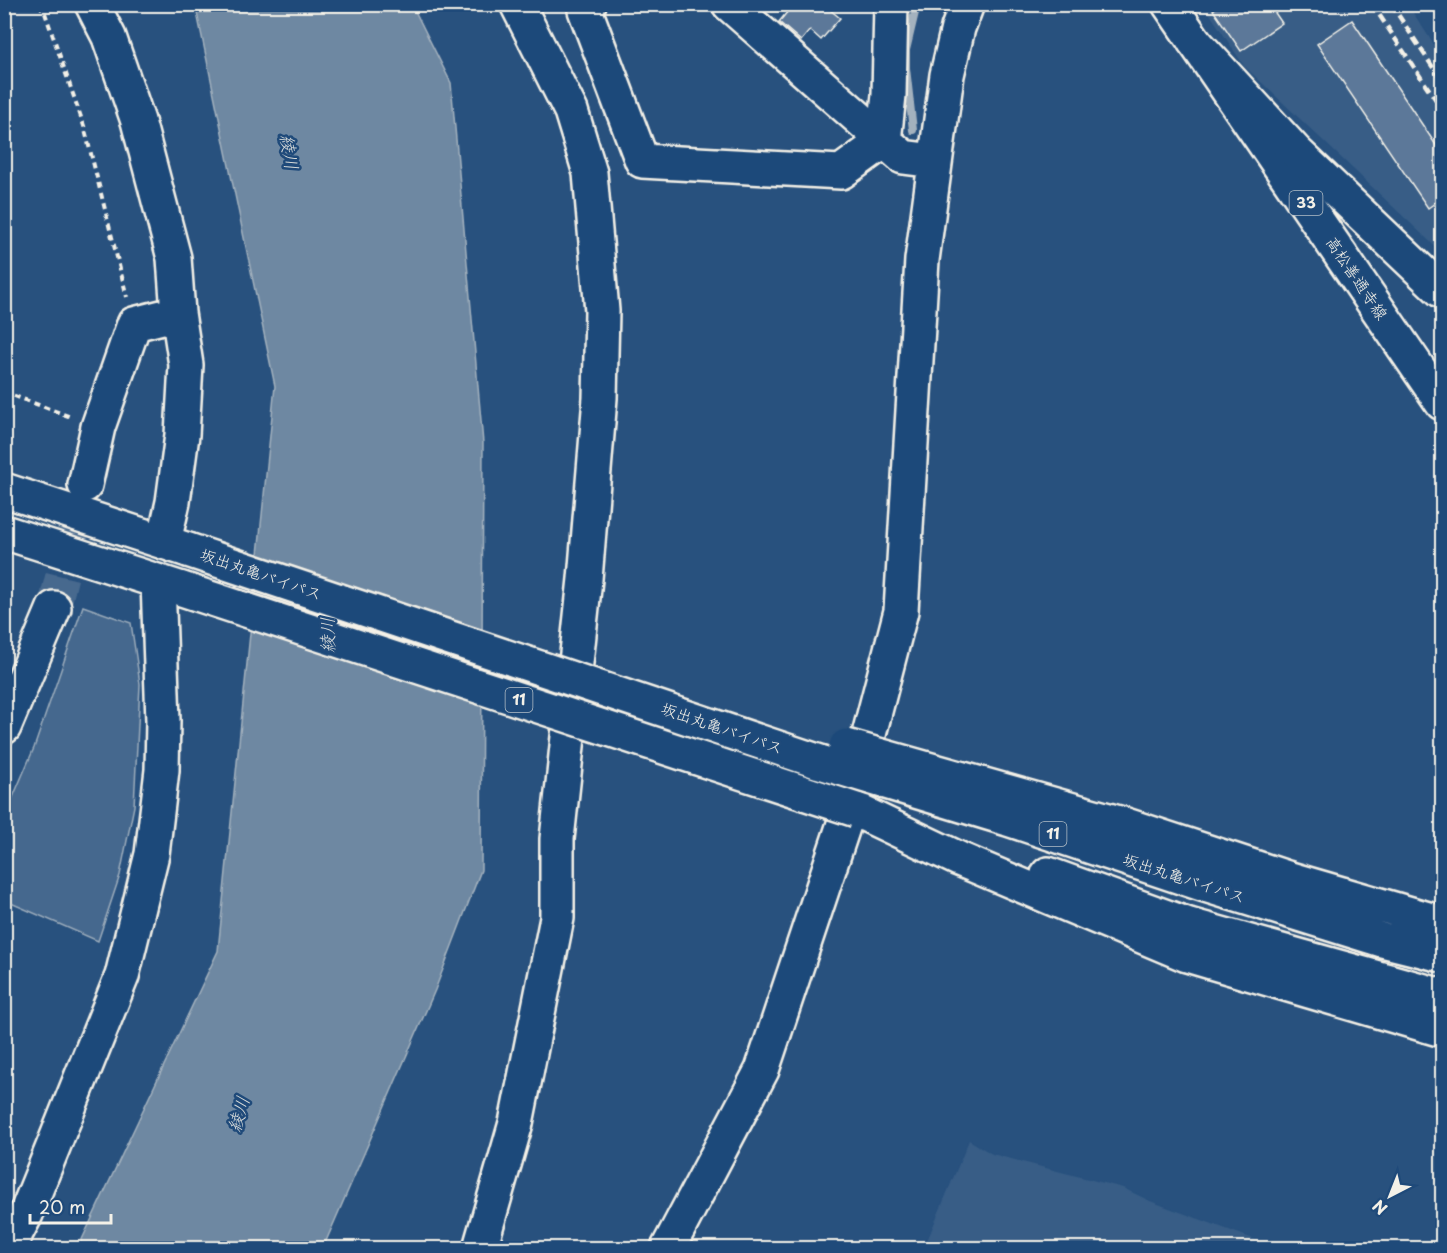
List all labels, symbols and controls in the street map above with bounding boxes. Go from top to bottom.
water label: 綾川 [274,132,307,172]
road number: 33 [1290,191,1322,215]
street label: 高松善通寺線 [1321,231,1395,324]
street label: 坂出丸亀バイパス [197,541,326,605]
water label: 綾川 [313,617,340,653]
road number: 11 [506,688,532,712]
street label: 坂出丸亀バイパス [658,695,787,759]
road number: 11 [1040,822,1066,846]
street label: 坂出丸亀バイパス [1120,846,1249,908]
water label: 綾川 [220,1093,255,1135]
north arrow [1360,1166,1420,1226]
scale bar [30,1187,111,1225]
text: 20 m [39,1193,85,1220]
text: N [1367,1195,1392,1221]

